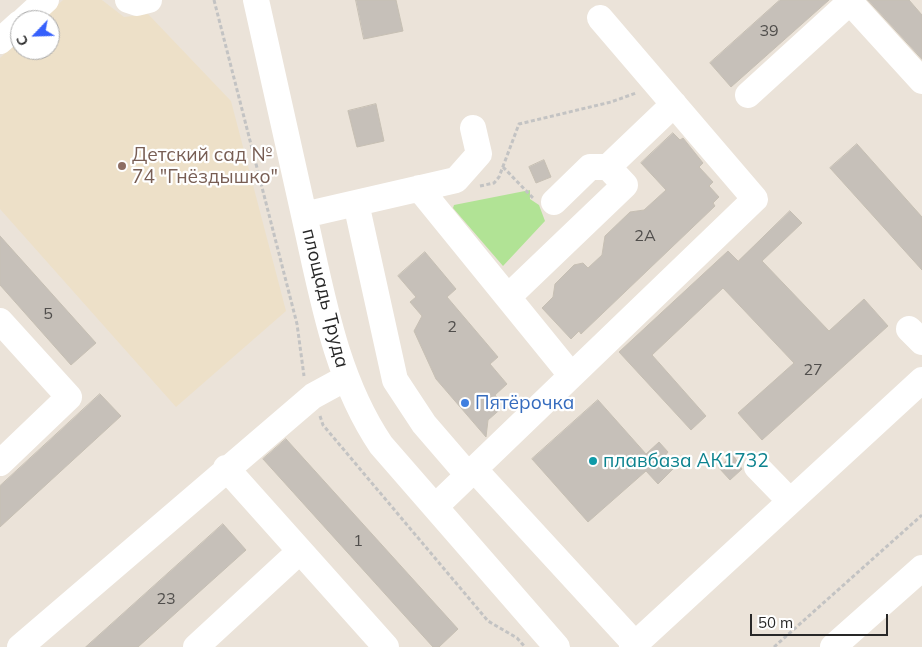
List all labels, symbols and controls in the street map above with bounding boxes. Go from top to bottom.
north arrow [10,10,60,60]
house number: 39 [759,21,779,41]
text: С [12,33,32,49]
place label: Детский сад № 74 "Гнёздышко" [132,144,278,188]
marker: Детский сад № 74 "Гнёздышко" [116,160,128,172]
street label: площадь Труда [297,226,353,370]
house number: 2А [634,226,656,246]
house number: 5 [43,304,53,324]
house number: 2 [447,317,457,337]
house number: 27 [803,360,823,380]
place label: Пятёрочка [475,392,574,414]
marker: Пятёрочка [459,397,471,409]
place label: плавбаза АК1732 [603,450,769,472]
marker: плавбаза АК1732 [587,455,599,467]
house number: 1 [353,531,363,551]
house number: 23 [156,589,176,609]
scale bar [752,604,890,636]
text: 50 m [758,613,793,632]

